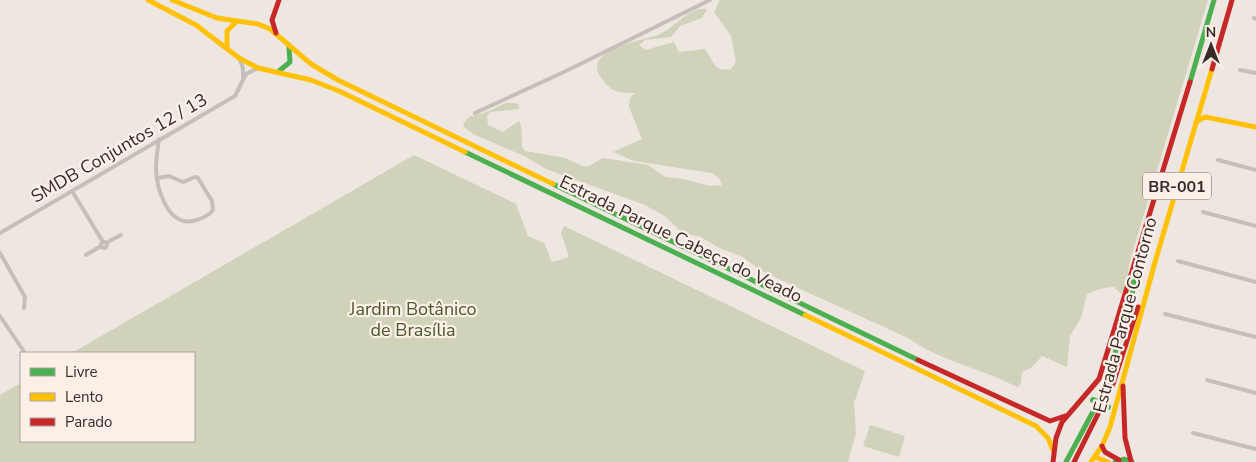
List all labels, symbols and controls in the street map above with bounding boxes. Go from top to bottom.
north arrow [1186,20,1236,70]
text: N [1206,23,1216,42]
street label: SMDB Conjuntos 12 / 13 [26,88,212,208]
street label: Estrada Parque Cabeça do Veado [556,170,806,308]
road number: BR-001 [1143,172,1211,200]
street label: Estrada Parque Contorno [1087,214,1163,416]
park label: Jardim Botânico de Brasília [349,297,476,342]
legend [20,352,195,442]
text: Livre [65,362,98,382]
text: Lento [65,387,103,407]
text: Parado [65,412,112,432]

